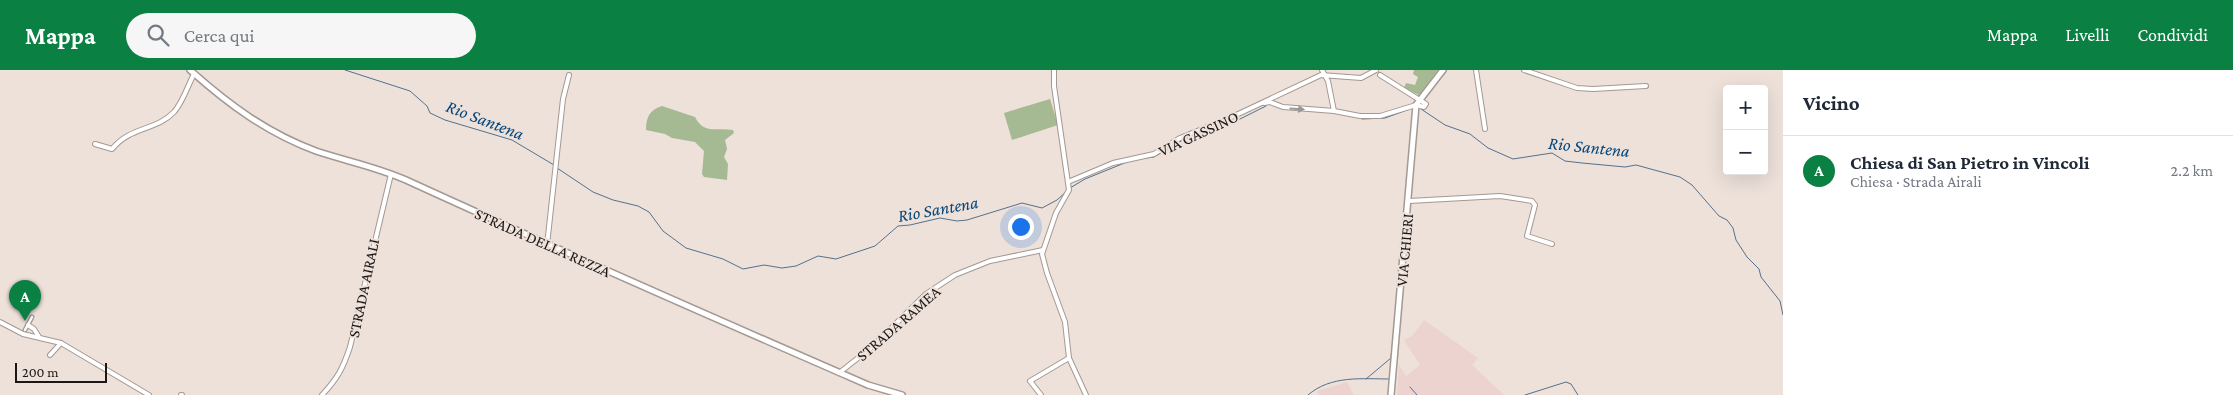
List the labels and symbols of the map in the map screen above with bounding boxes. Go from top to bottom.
water label: Rio Santena [443,96,527,144]
one-way arrow [1290,105,1306,113]
street label: VIA GASSINO [1156,108,1241,159]
water label: Rio Santena [1547,133,1631,161]
water label: Rio Santena [896,192,980,226]
street label: STRADA DELLA REZZA [472,205,614,280]
street label: VIA CHIERI [1393,213,1416,287]
your location [1008,214,1034,240]
street label: STRADA AIRALI [345,237,382,339]
pin: A [9,280,41,321]
street label: STRADA RAMEA [853,282,944,364]
scale bar [15,360,108,383]

